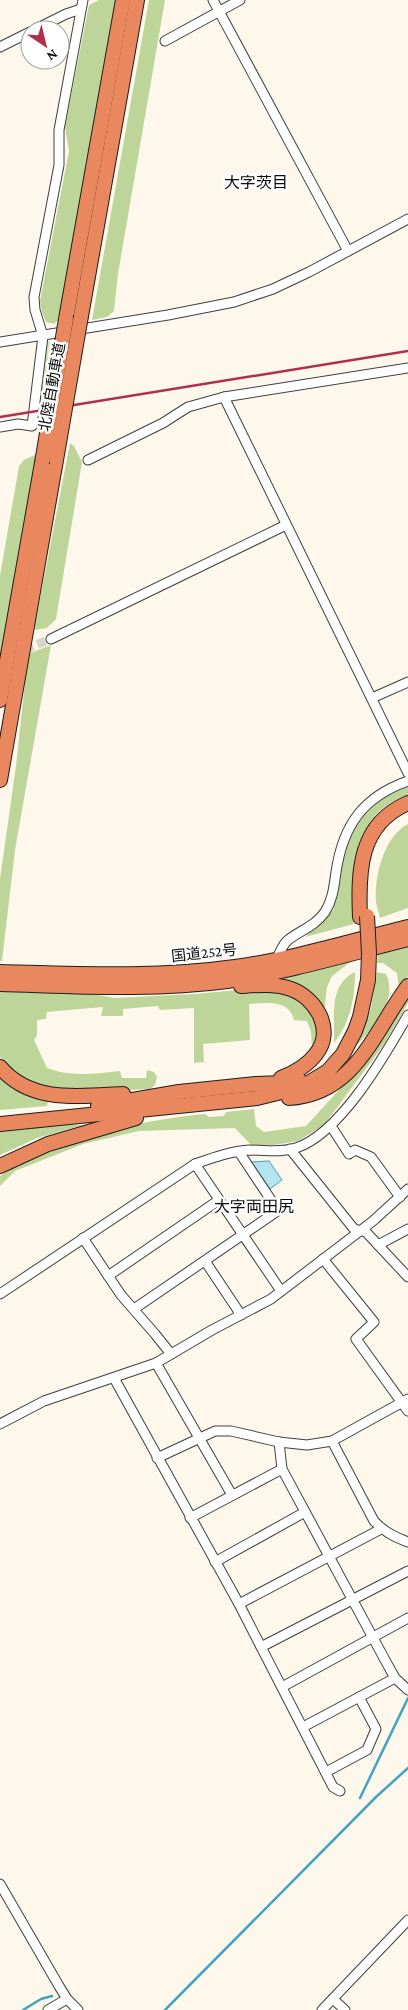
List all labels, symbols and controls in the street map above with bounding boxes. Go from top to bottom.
north arrow [20,20,70,70]
text: N [44,46,61,65]
district label: 大字茨目 [224,174,288,191]
street label: 北陸自動車道 [35,341,68,433]
street label: 国道252号 [170,942,238,964]
district label: 大字両田尻 [214,1198,294,1215]

